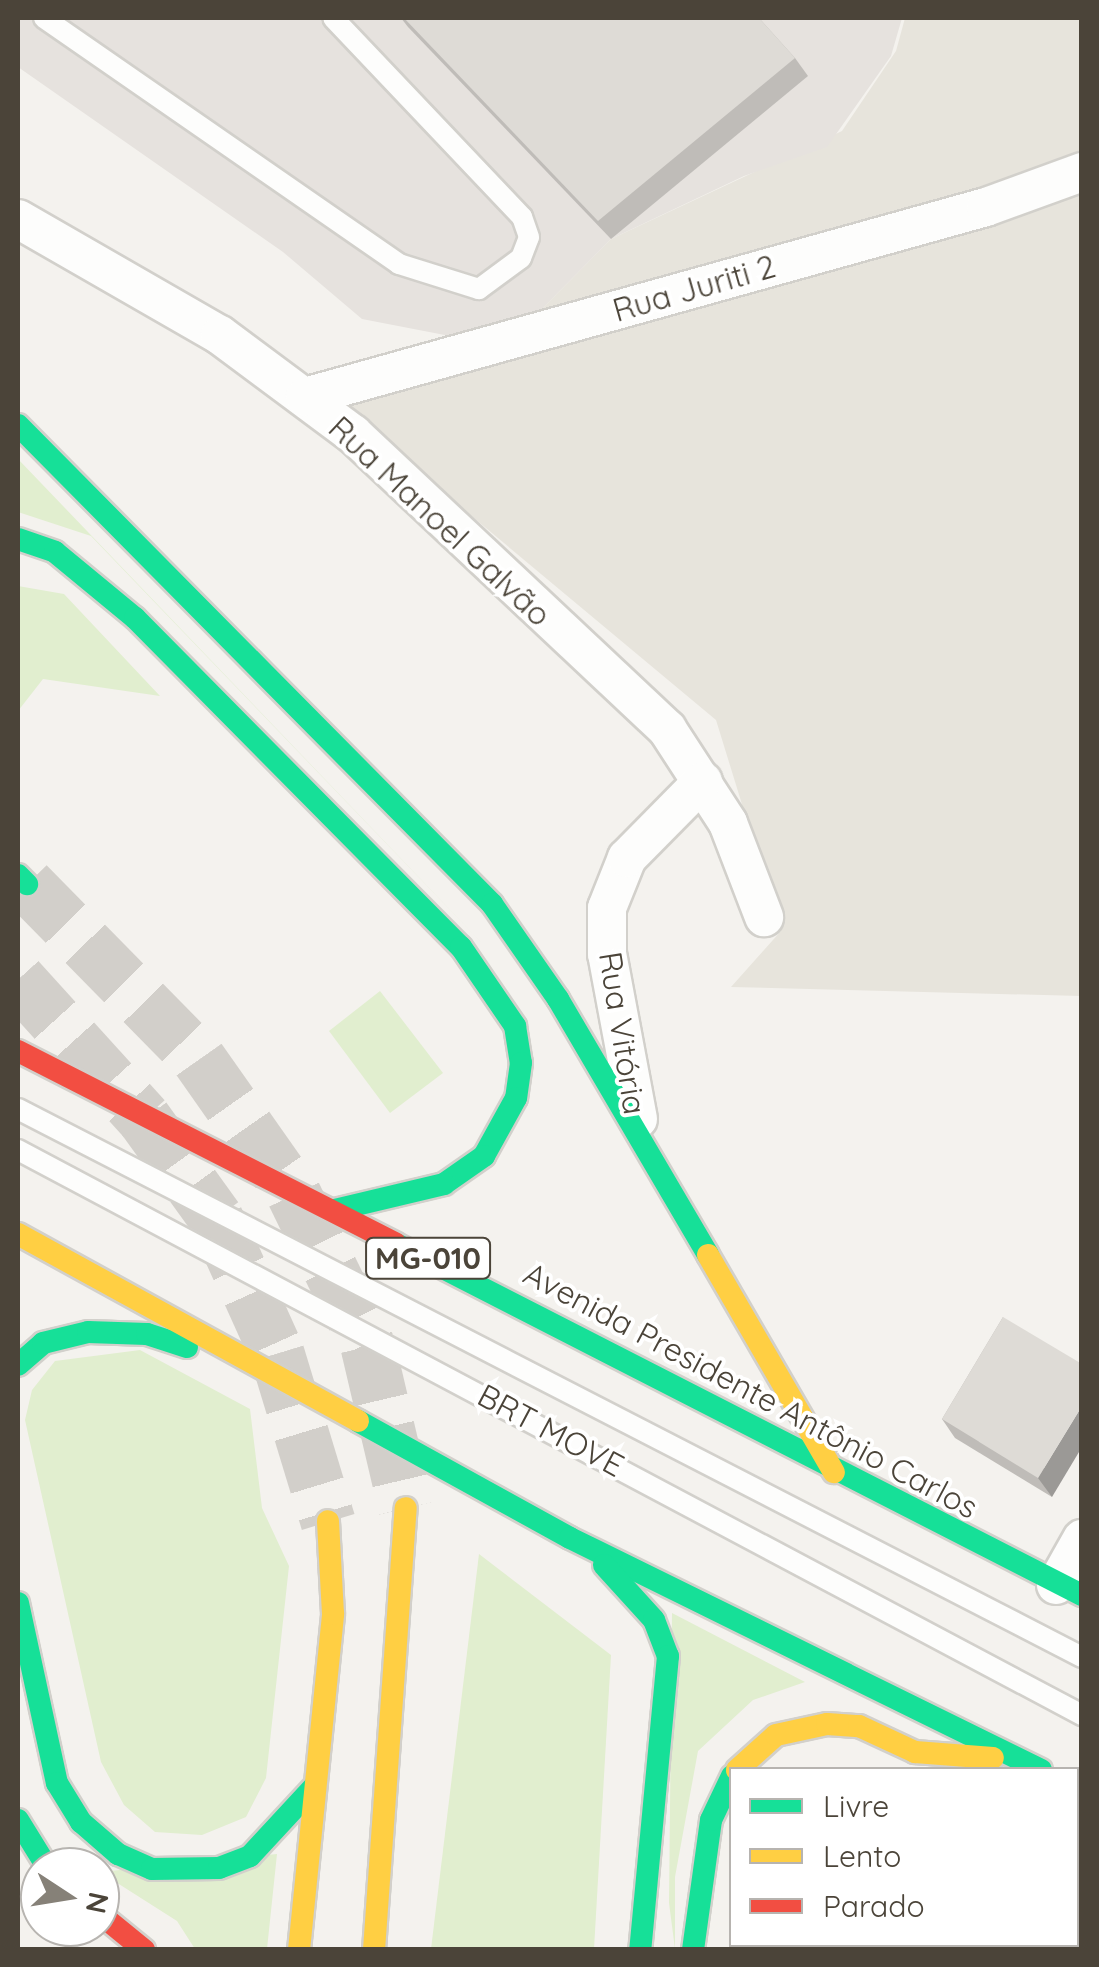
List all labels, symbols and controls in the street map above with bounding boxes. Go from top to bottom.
street label: Rua Juriti 2 [608,246,780,330]
street label: Rua Manoel Galvão [321,408,559,634]
street label: Rua Vitória [591,949,655,1117]
road number: MG-010 [363,1233,493,1283]
street label: Avenida Presidente Antônio Carlos [518,1254,984,1526]
street label: BRT MOVE [471,1376,631,1484]
legend [729,1767,1079,1947]
text: Livre [823,1787,889,1825]
text: Lento [823,1837,901,1875]
north arrow [20,1847,120,1947]
text: Parado [823,1887,925,1925]
text: N [79,1889,117,1917]

